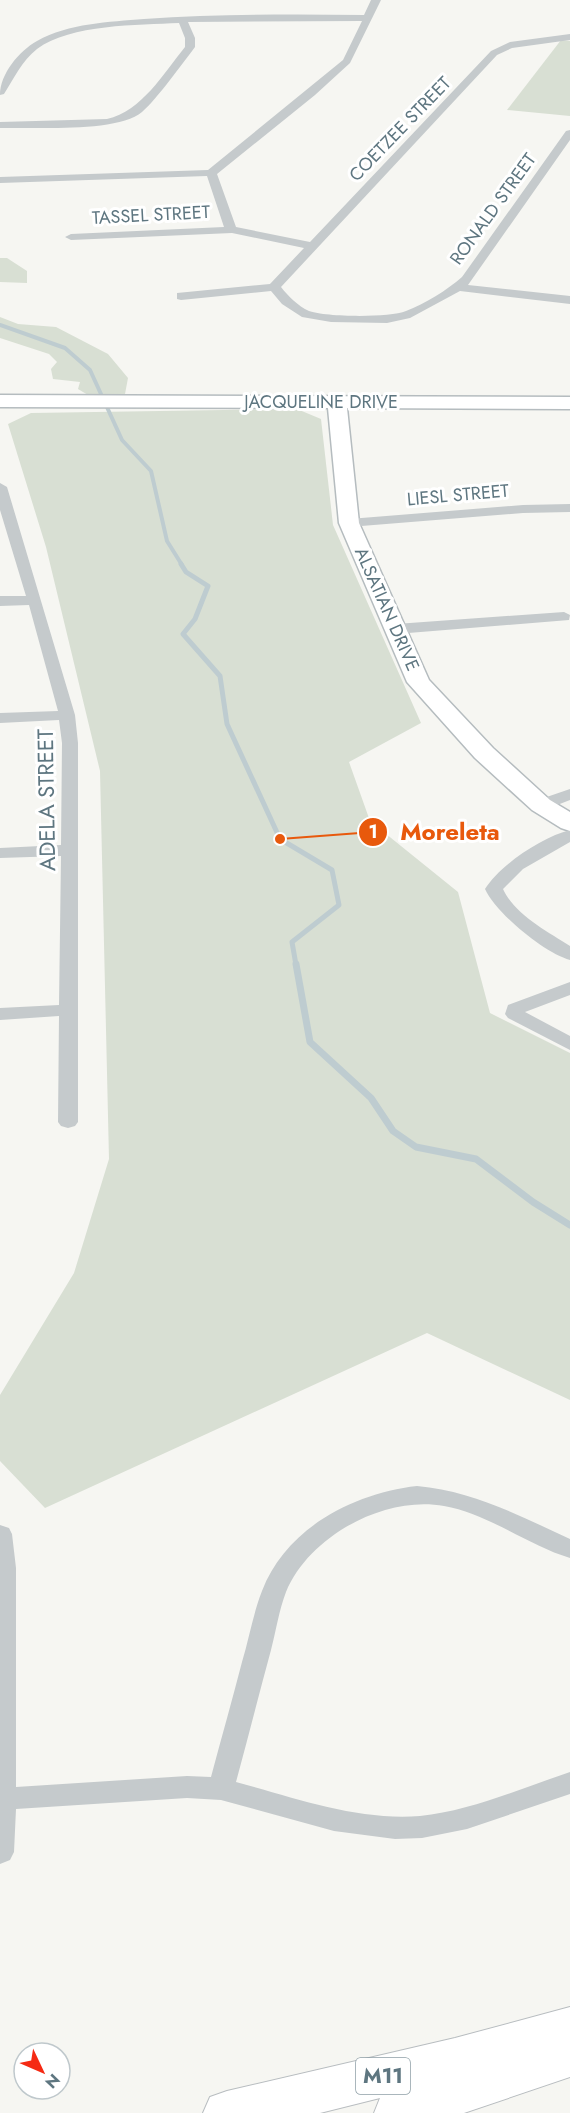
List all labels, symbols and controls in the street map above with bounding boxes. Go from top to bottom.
street label: COETZEE STREET [343,70,457,187]
street label: RONALD STREET [444,147,543,270]
street label: TASSEL STREET [91,199,211,231]
street label: JACQUELINE DRIVE [242,389,398,415]
street label: LIESL STREET [406,478,511,512]
street label: ALSATIAN DRIVE [348,543,426,675]
street label: ADELA STREET [29,728,63,871]
callout: Moreleta [358,811,512,853]
text: Moreleta [400,814,500,849]
text: 1 [368,819,378,845]
north arrow [12,2041,72,2101]
road number: M11 [356,2058,410,2094]
text: N [40,2069,65,2094]

